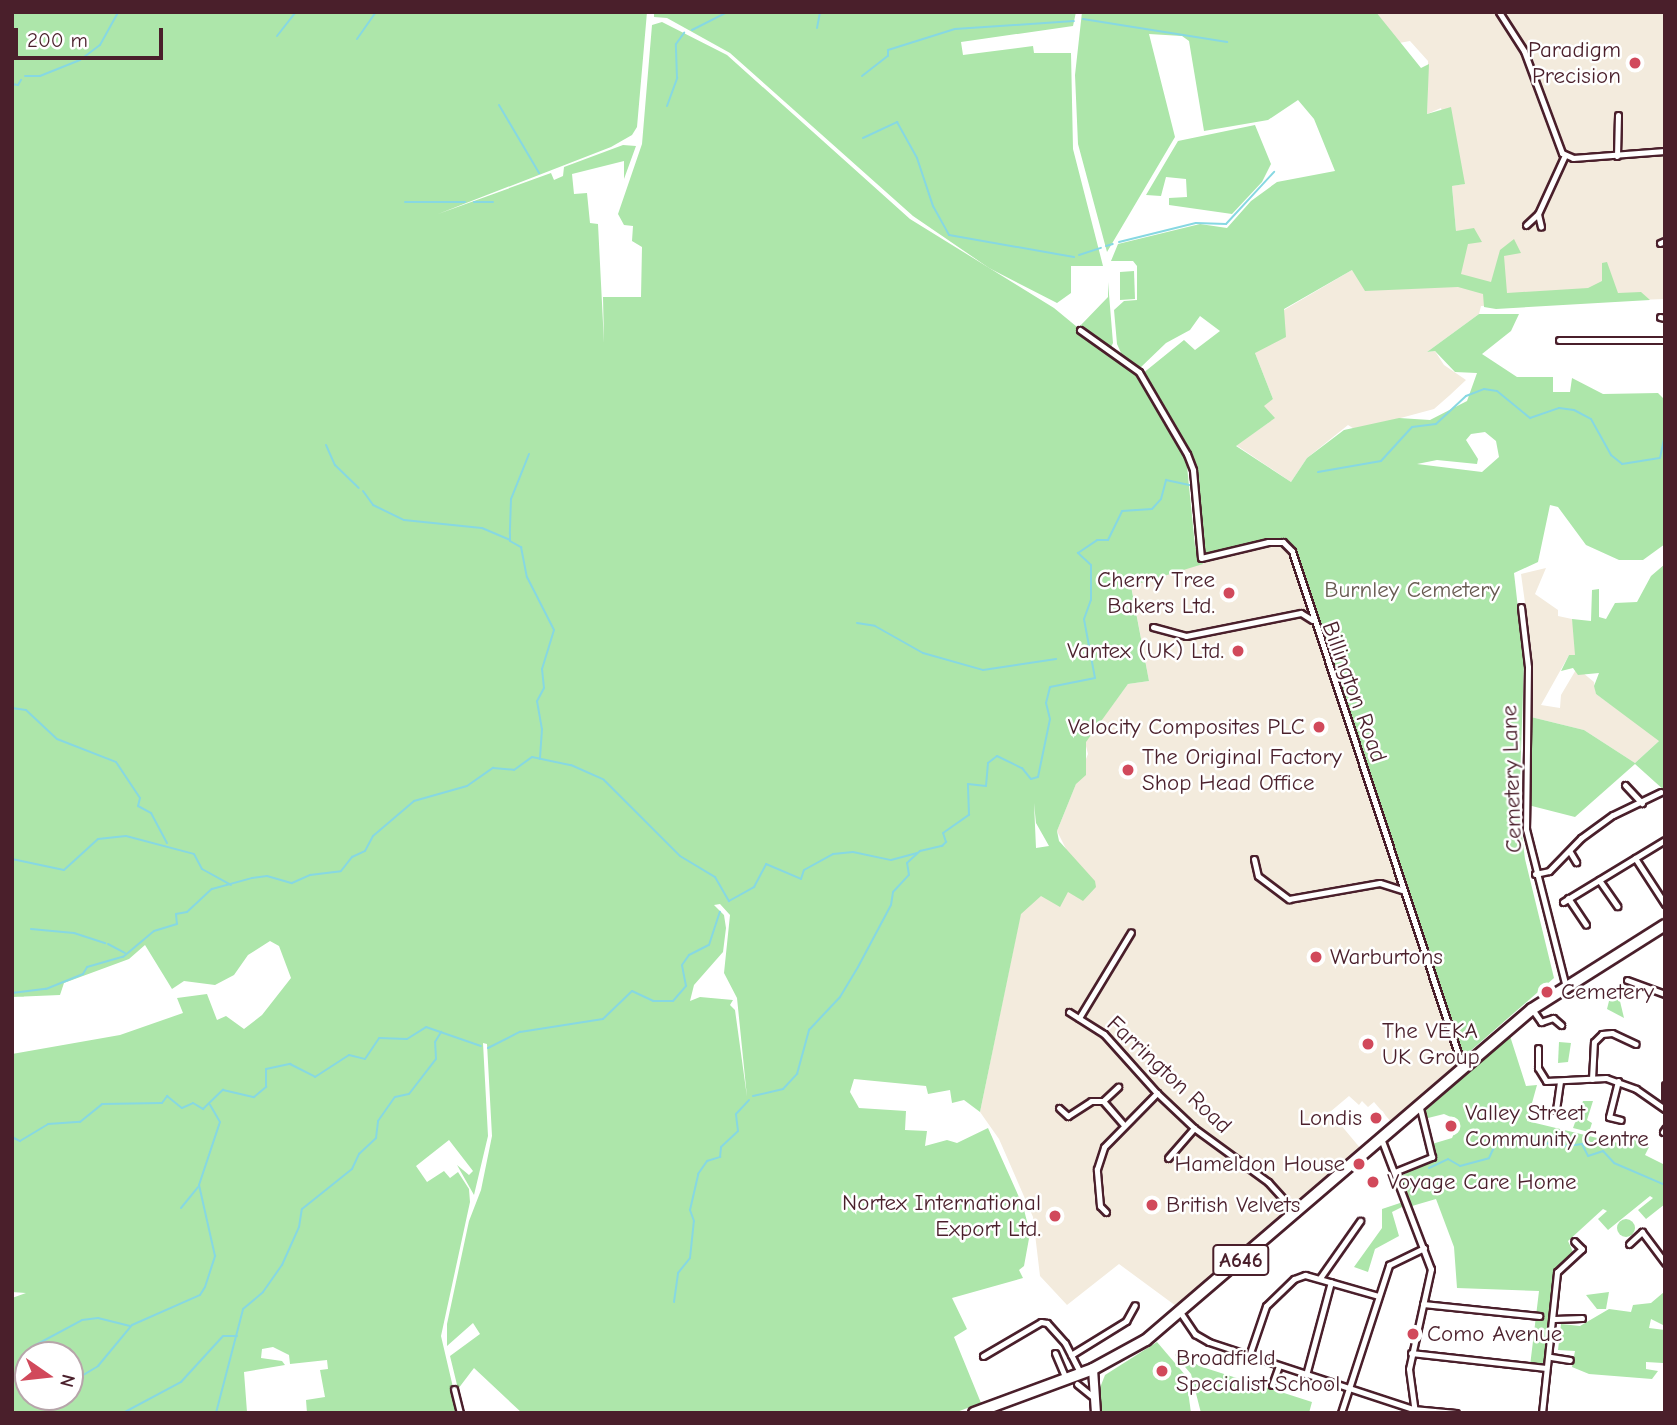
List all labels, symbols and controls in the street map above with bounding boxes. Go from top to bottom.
scale bar [18,14,166,58]
text: 200 m [27,28,88,52]
place label: Paradigm Precision [1528,36,1621,90]
marker: Paradigm Precision [1627,55,1643,71]
place label: Cherry Tree Bakers Ltd. [1097,566,1215,620]
park label: Burnley Cemetery [1324,576,1500,604]
marker: Cherry Tree Bakers Ltd. [1221,585,1237,601]
street label: Billington Road [1316,618,1392,766]
place label: Vantex (UK) Ltd. [1067,637,1224,665]
marker: Vantex (UK) Ltd. [1230,643,1246,659]
street label: Cemetery Lane [1496,705,1528,853]
place label: Velocity Composites PLC [1068,713,1305,741]
marker: Velocity Composites PLC [1311,719,1327,735]
place label: The Original Factory Shop Head Office [1142,743,1342,797]
marker: The Original Factory Shop Head Office [1120,762,1136,778]
place label: Warburtons [1330,943,1443,971]
marker: Warburtons [1308,949,1324,965]
place label: Cemetery [1561,978,1654,1006]
marker: Cemetery [1539,984,1555,1000]
street label: Farrington Road [1101,1010,1237,1140]
place label: The VEKA UK Group [1382,1017,1480,1071]
marker: The VEKA UK Group [1360,1036,1376,1052]
place label: Valley Street Community Centre [1465,1099,1649,1153]
place label: Londis [1299,1104,1362,1132]
marker: Londis [1368,1110,1384,1126]
marker: Valley Street Community Centre [1443,1118,1459,1134]
place label: Hameldon House [1175,1150,1345,1178]
marker: Hameldon House [1351,1156,1367,1172]
place label: Voyage Care Home [1387,1168,1576,1196]
marker: Voyage Care Home [1365,1174,1381,1190]
place label: Nortex International Export Ltd. [842,1189,1041,1243]
place label: British Velvets [1166,1191,1300,1219]
marker: British Velvets [1144,1197,1160,1213]
marker: Nortex International Export Ltd. [1047,1208,1063,1224]
road number: A646 [1211,1242,1271,1278]
place label: Como Avenue [1427,1320,1562,1348]
marker: Como Avenue [1405,1326,1421,1342]
north arrow [14,1341,84,1411]
place label: Broadfield Specialist School [1176,1344,1340,1398]
marker: Broadfield Specialist School [1154,1363,1170,1379]
text: N [55,1372,80,1389]

